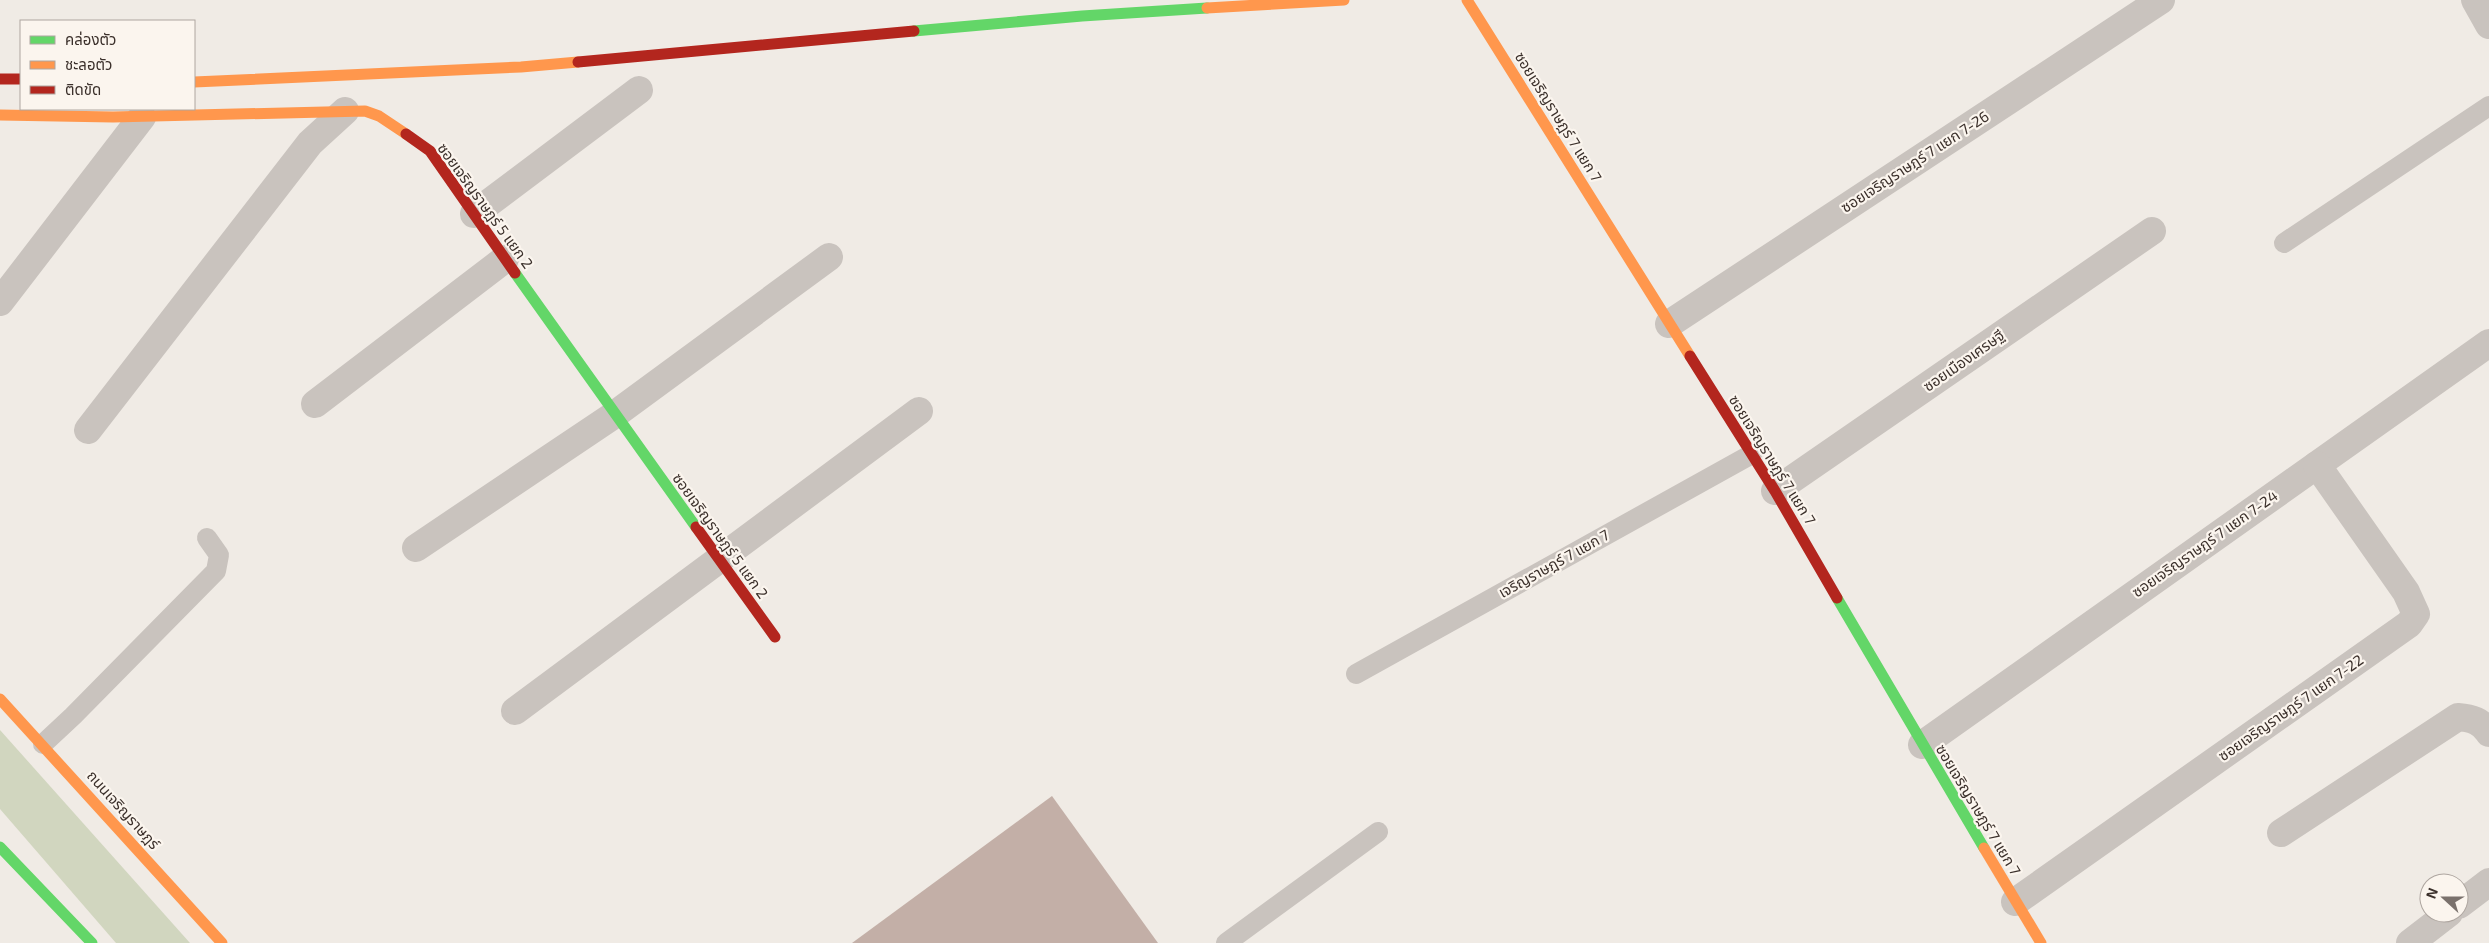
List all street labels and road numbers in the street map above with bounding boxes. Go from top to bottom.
street label: ซอยเจริญราษฎร์ 7 แยก 7 [1512,48,1606,185]
street label: ซอยเจริญราษฎร์ 7 แยก 7-26 [1837,107,1992,216]
street label: ซอยเจริญราษฎร์ 5 แยก 2 [434,139,537,272]
street label: ซอยเมืองเศรษฐี [1919,326,2007,395]
street label: ซอยเจริญราษฎร์ 7 แยก 7 [1726,391,1820,528]
street label: ซอยเจริญราษฎร์ 5 แยก 2 [669,469,772,602]
street label: ซอยเจริญราษฎร์ 7 แยก 7-24 [2128,486,2281,600]
street label: เจริญราษฎร์ 7 แยก 7 [1495,525,1612,601]
street label: ซอยเจริญราษฎร์ 7 แยก 7-22 [2214,650,2366,764]
street label: ซอยเจริญราษฎร์ 7 แยก 7 [1933,741,2025,878]
street label: ถนนเจริญราษฎร์ [84,766,164,853]

